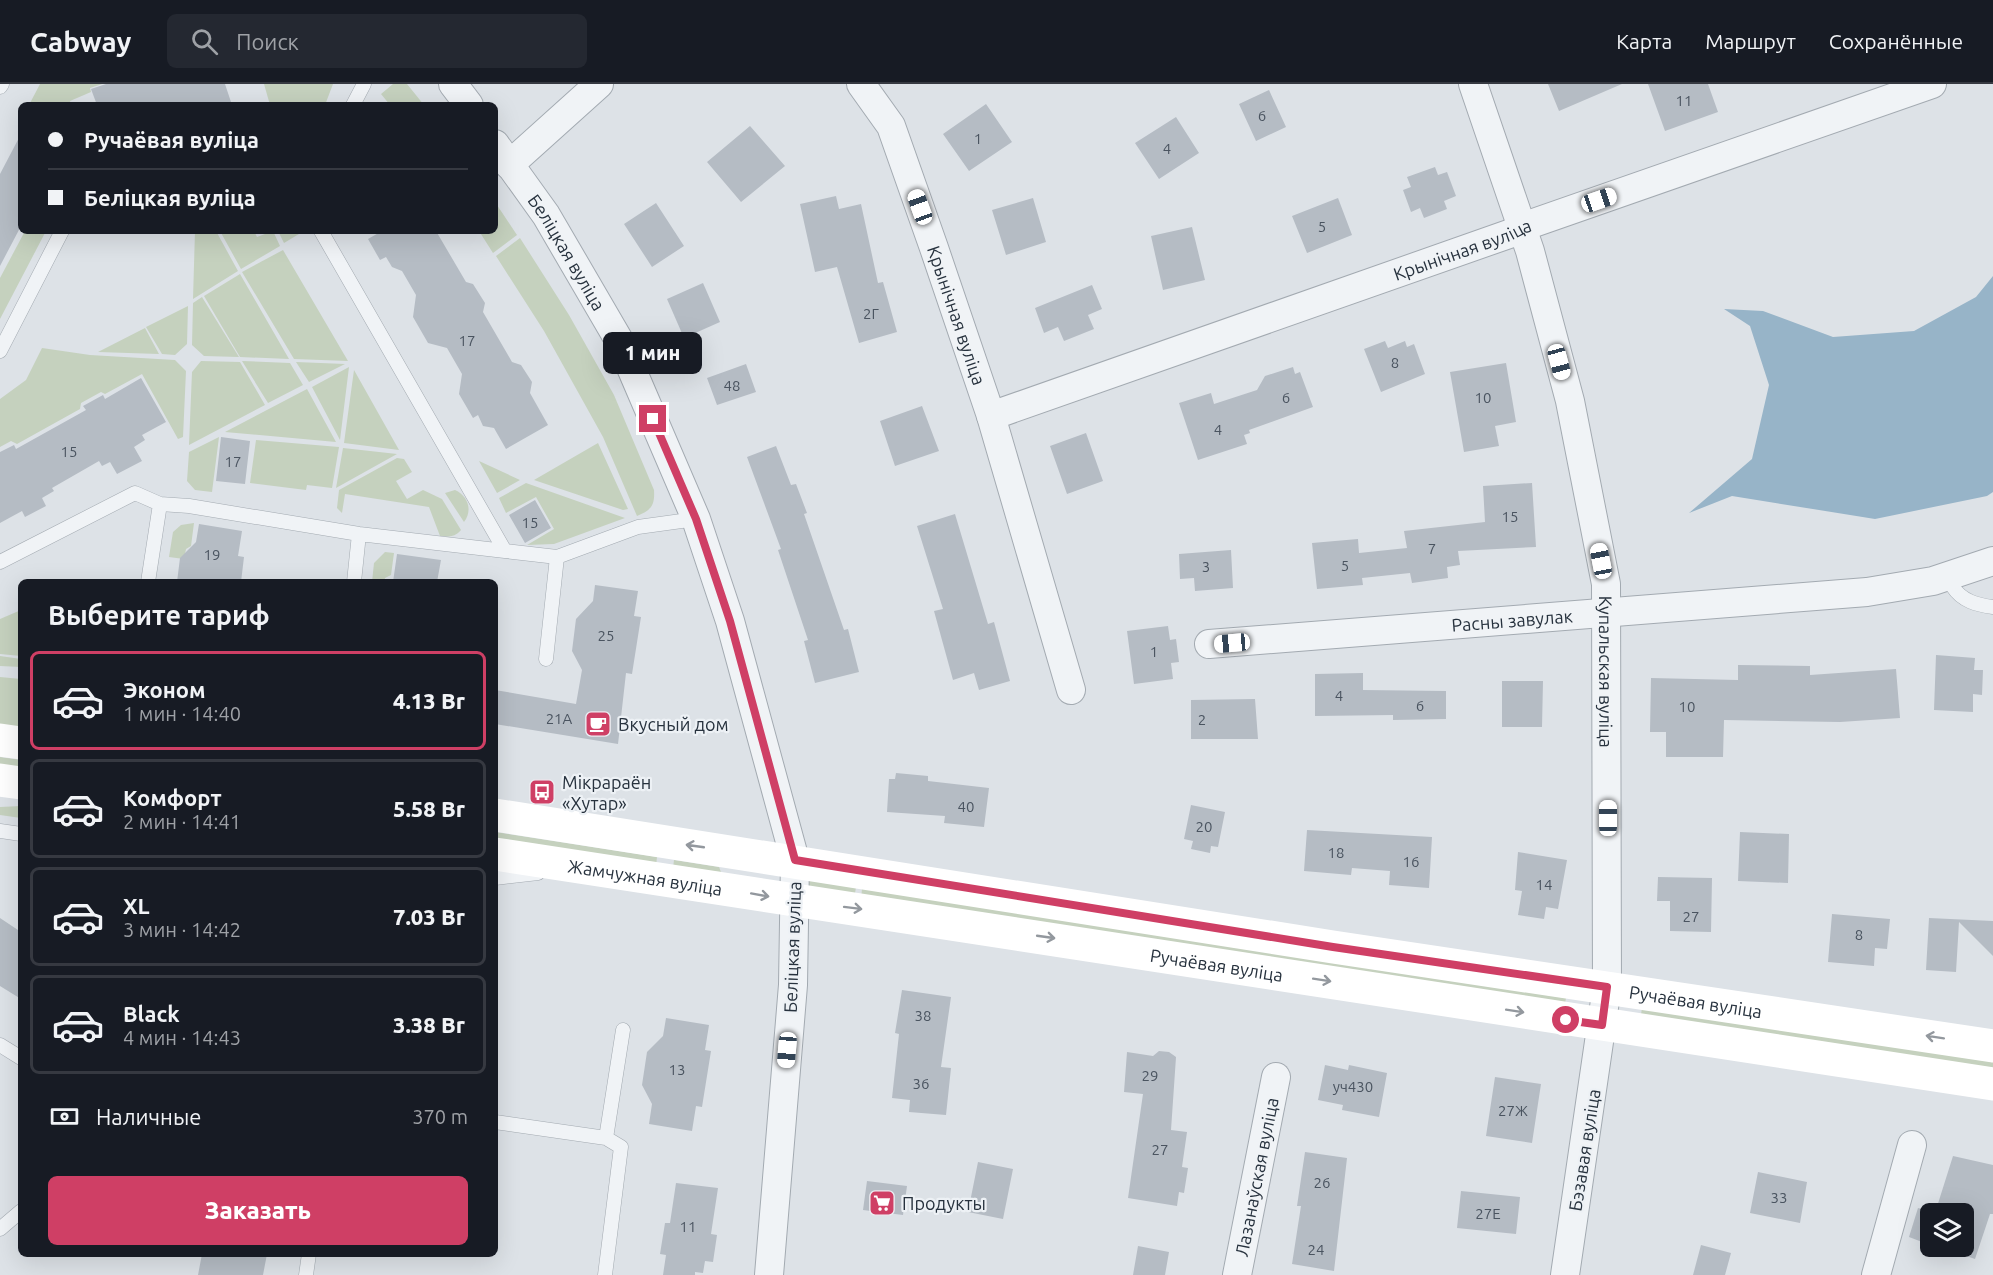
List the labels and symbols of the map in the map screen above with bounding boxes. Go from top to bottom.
house number: 11 [1676,92,1692,109]
house number: 6 [1258,107,1266,124]
house number: 1 [974,130,982,147]
house number: 4 [1163,140,1171,157]
car [1579,186,1619,214]
car [905,187,935,227]
street label: Беліцкая вуліца [524,190,609,314]
street label: Крынічная вуліца [1391,215,1534,284]
house number: 5 [1318,218,1326,235]
street label: Крынічная вуліца [924,243,990,388]
house number: 2Г [863,305,880,322]
house number: 17 [459,332,475,349]
callout: 1 мин [604,332,702,374]
car [1546,342,1572,382]
house number: 8 [1391,354,1399,371]
house number: 48 [724,377,740,394]
house number: 6 [1282,389,1290,406]
house number: 10 [1475,389,1491,406]
route end [639,405,666,432]
house number: 4 [1214,421,1222,438]
house number: 15 [61,443,77,460]
house number: 17 [225,453,241,470]
house number: 15 [1502,508,1518,525]
house number: 15 [522,514,538,531]
house number: 7 [1428,540,1436,557]
car [1589,542,1613,580]
house number: 19 [204,546,220,563]
house number: 5 [1341,557,1349,574]
house number: 3 [1202,558,1210,575]
street label: Купальская вуліца [1596,596,1616,748]
street label: Расны завулак [1451,605,1573,635]
house number: 25 [598,627,614,644]
car [1213,632,1251,654]
house number: 1 [1150,643,1158,660]
house number: 4 [1335,687,1343,704]
house number: 6 [1416,697,1424,714]
house number: 10 [1679,698,1695,715]
cafe icon: Вкусный дом [583,709,613,739]
house number: 21А [546,710,573,727]
house number: 2 [1198,711,1206,728]
place label: Вкусный дом [618,714,729,734]
place label: Мікрараён «Хутар» [562,772,651,813]
bus stop icon: Мікрараён «Хутар» [527,777,557,807]
house number: 40 [958,798,974,815]
car [1599,800,1617,836]
house number: 20 [1196,818,1212,835]
one-way arrow [686,841,706,852]
house number: 18 [1328,844,1344,861]
house number: 16 [1403,853,1419,870]
street label: Жамчужная вуліца [567,855,724,899]
house number: 14 [1536,876,1552,893]
street label: Беліцкая вуліца [780,881,804,1013]
one-way arrow [750,890,770,901]
one-way arrow [843,903,863,914]
house number: 27 [1683,908,1699,925]
house number: 8 [1855,926,1863,943]
one-way arrow [1036,931,1056,942]
street label: Ручаёвая вуліца [1149,945,1284,985]
one-way arrow [1312,975,1331,986]
street label: Ручаёвая вуліца [1628,982,1763,1021]
one-way arrow [1504,1006,1524,1017]
route start [1552,1006,1579,1033]
house number: 38 [915,1007,931,1024]
car [776,1031,798,1069]
one-way arrow [1926,1032,1946,1043]
house number: 13 [669,1061,685,1078]
house number: 29 [1142,1067,1158,1084]
house number: 36 [913,1075,929,1092]
house number: уч430 [1333,1078,1373,1095]
street label: Бэзавая вуліца [1564,1087,1604,1213]
street label: Лазанаўская вуліца [1231,1096,1282,1258]
house number: 27Ж [1498,1102,1528,1119]
house number: 27 [1152,1141,1168,1158]
house number: 26 [1314,1174,1330,1191]
supermarket icon: Продукты [867,1188,897,1218]
house number: 33 [1771,1189,1787,1206]
place label: Продукты [902,1193,986,1213]
house number: 27Е [1475,1205,1501,1222]
house number: 11 [680,1218,696,1235]
house number: 24 [1308,1241,1324,1258]

